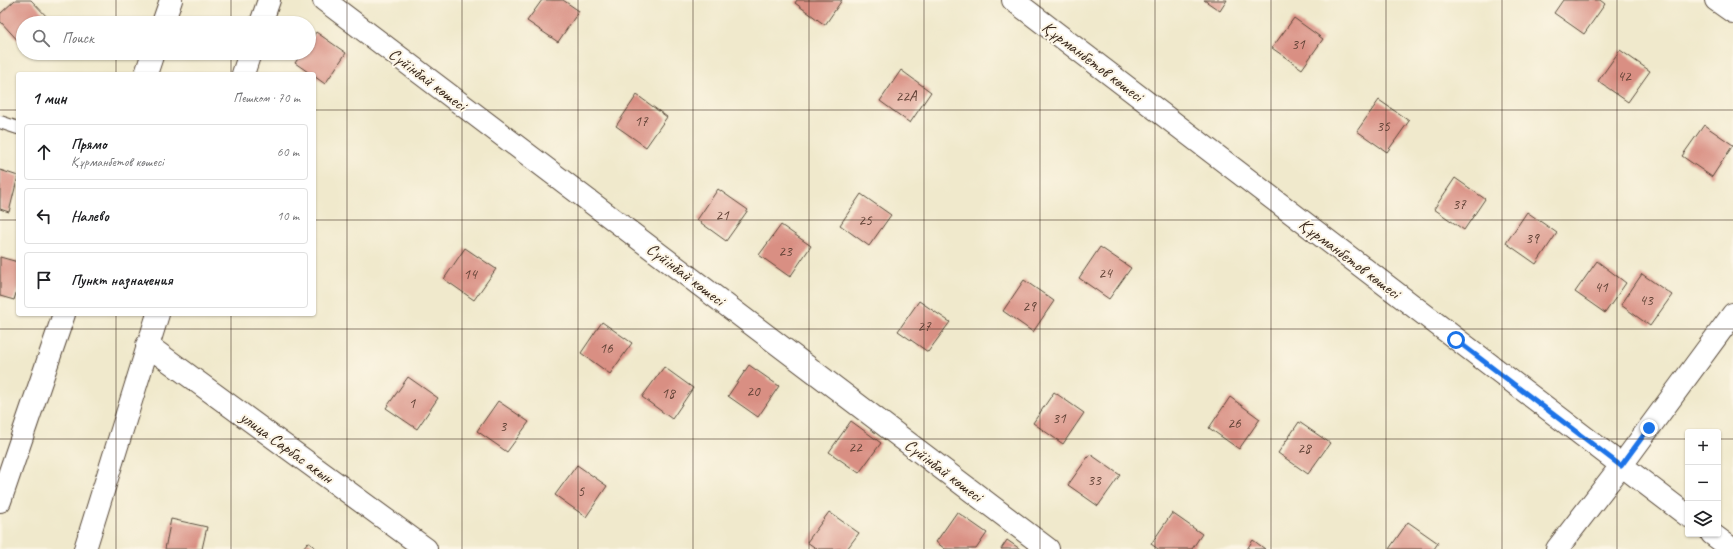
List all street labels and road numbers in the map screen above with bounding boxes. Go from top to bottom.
street label: Құрманбетов көшесі [1038,17,1149,107]
street label: Сүйінбай көшесі [385,43,472,117]
street label: Құрманбетов көшесі [1295,214,1406,304]
street label: Сүйінбай көшесі [643,238,730,312]
street label: улица Сарбас акын [235,406,338,489]
street label: Сүйінбай көшесі [901,434,988,508]

